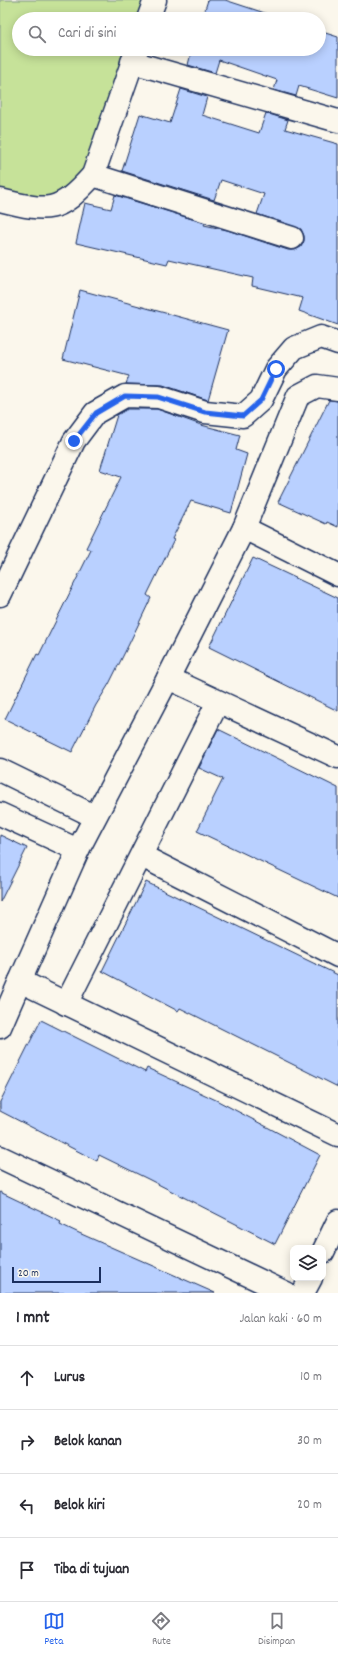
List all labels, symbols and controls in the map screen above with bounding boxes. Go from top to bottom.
search box [12,12,326,56]
icon: search [26,23,48,45]
text: Cari di sini [58,23,116,45]
route start [267,360,285,378]
route end [65,432,83,450]
map controls [290,1245,326,1281]
button: layers [290,1245,326,1281]
scale bar [12,1265,101,1284]
text: 20 m [18,1266,39,1282]
text: 1 mnt [16,1307,49,1331]
text: Jalan kaki · 60 m [240,1310,322,1329]
icon: ahead [16,1367,38,1389]
text: Lurus [54,1367,85,1389]
text: 10 m [300,1368,322,1387]
icon: right [16,1431,38,1453]
text: Belok kanan [54,1431,122,1453]
text: 30 m [297,1432,322,1451]
icon: left [16,1495,38,1517]
text: Belok kiri [54,1495,105,1517]
text: 20 m [297,1496,322,1515]
icon: arrive [16,1559,38,1581]
text: Tiba di tujuan [54,1559,129,1581]
tab: Peta [43,1610,65,1650]
tab: Rute [150,1610,172,1650]
tab: Disimpan [258,1610,295,1650]

